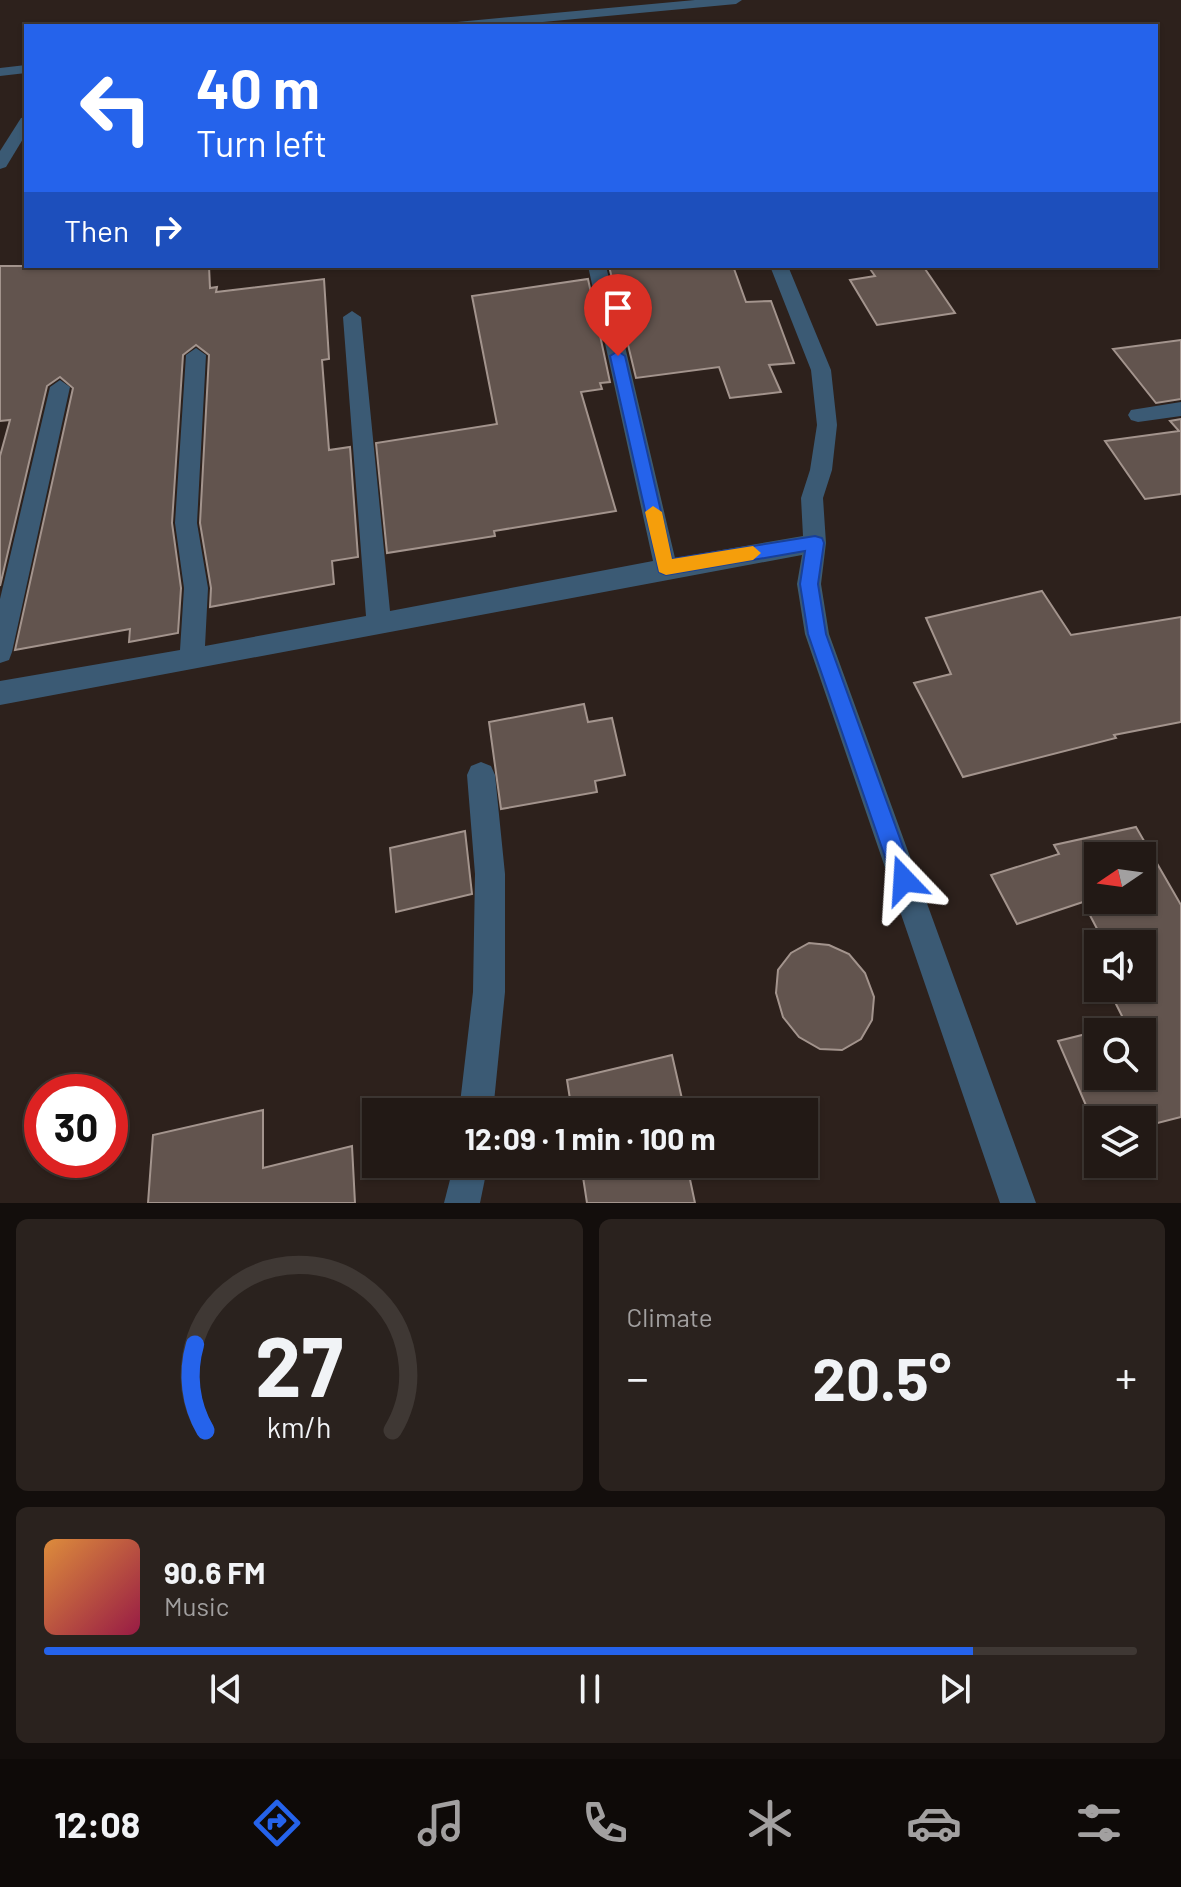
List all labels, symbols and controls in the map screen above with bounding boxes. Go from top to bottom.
text: 40 m [196,53,320,120]
icon: left [64,56,168,160]
text: Turn left [196,121,327,164]
icon: right [145,208,189,252]
text: Then [64,212,129,248]
pin [584,274,652,356]
icon: arrive [596,286,640,330]
position arrow [862,838,946,922]
north arrow [1084,842,1156,914]
map controls [1084,842,1156,1178]
button: sound [1084,930,1156,1002]
button: search [1084,1018,1156,1090]
speed limit sign: 30 [24,1074,128,1178]
button: layers [1084,1106,1156,1178]
text: 12:09 · 1 min · 100 m [464,1120,716,1156]
text: Climate [627,1301,713,1332]
text: 27 [255,1314,343,1414]
text: 20.5° [812,1341,951,1413]
text: − [627,1350,649,1403]
text: + [1115,1350,1137,1403]
text: km/h [267,1409,332,1444]
text: 90.6 FM [164,1554,266,1590]
text: Music [164,1590,229,1621]
icon: previous [204,1667,248,1711]
icon: pause [568,1667,612,1711]
icon: next [933,1667,977,1711]
icon: directions [249,1795,305,1851]
icon: music [413,1795,469,1851]
icon: phone [577,1795,633,1851]
icon: climate [742,1795,798,1851]
icon: car [906,1795,962,1851]
icon: filters [1071,1795,1127,1851]
text: 12:08 [54,1802,140,1845]

